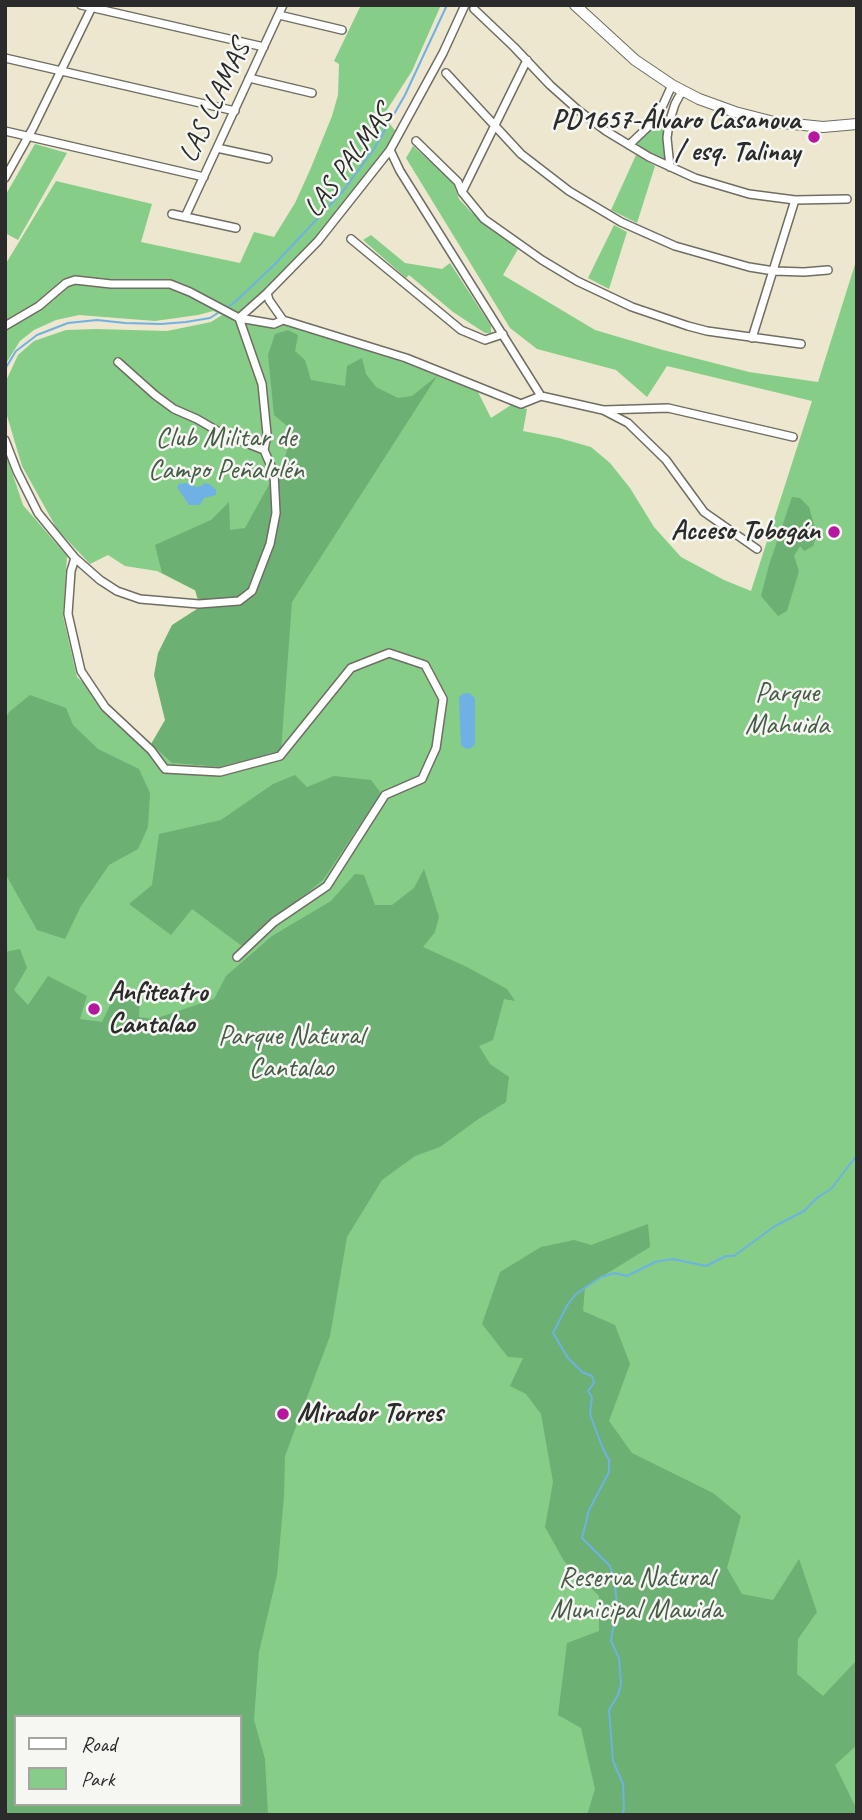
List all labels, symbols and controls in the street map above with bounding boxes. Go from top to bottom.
street label: LAS LLAMAS [172,36,258,168]
street label: LAS PALMAS [297,100,401,224]
place label: PD1657-Álvaro Casanova / esq. Talinay [551,104,800,170]
marker: PD1657-Álvaro Casanova / esq. Talinay [806,129,822,145]
park label: Club Militar de Campo Peñalolén [148,422,304,488]
place label: Acceso Tobogán [671,515,820,549]
marker: Acceso Tobogán [826,524,842,540]
park label: Parque Mahuida [745,677,829,743]
place label: Anfiteatro Cantalao [108,976,207,1042]
marker: Anfiteatro Cantalao [86,1001,102,1017]
park label: Parque Natural Cantalao [218,1020,364,1086]
place label: Mirador Torres [297,1397,443,1431]
marker: Mirador Torres [275,1406,291,1422]
park label: Reserva Natural Municipal Mawida [550,1562,722,1628]
legend [14,1715,242,1806]
text: Road [81,1731,116,1757]
text: Park [81,1766,114,1792]

